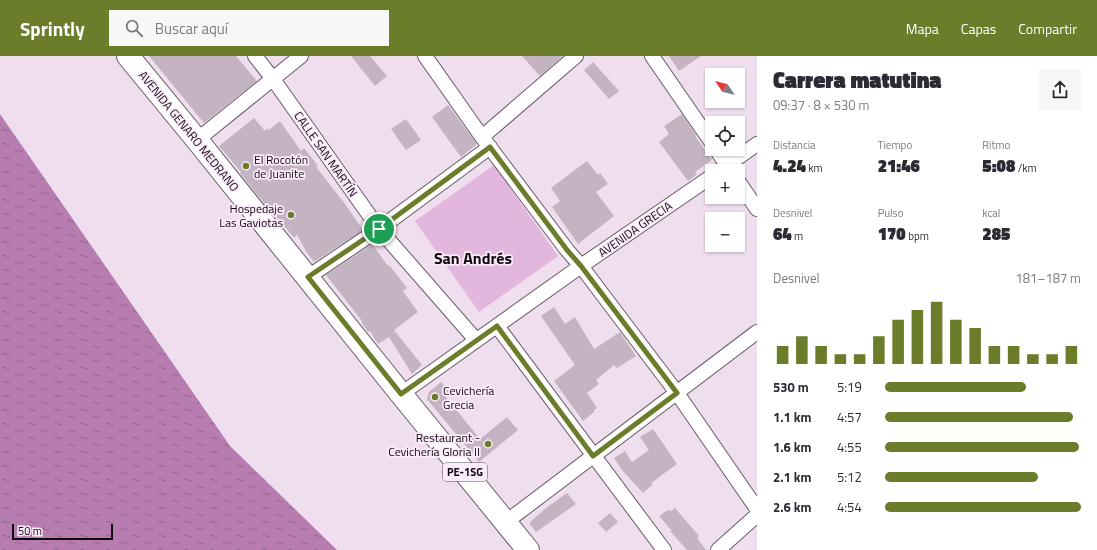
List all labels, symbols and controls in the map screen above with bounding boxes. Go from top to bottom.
search box [109,10,389,46]
text: Sprintly [20,14,85,43]
icon: search [123,17,145,39]
text: Buscar aquí [155,17,228,40]
text: Mapa [906,18,939,39]
text: Capas [961,18,996,39]
text: Compartir [1018,18,1077,39]
text: Carrera matutina [773,63,942,97]
street label: AVENIDA GENARO MEDRANO [134,66,244,196]
north arrow [705,68,745,108]
map controls [705,68,745,252]
button: share [1039,69,1081,111]
text: 09:37 · 8 × 530 m [773,95,869,115]
street label: CALLE SAN MARTÍN [289,107,363,201]
button: locate [705,116,745,156]
text: Distancia [773,137,816,153]
text: Tiempo [878,137,912,153]
text: Ritmo [982,137,1010,153]
place label: El Rocotón de Juanite [254,150,308,183]
text: 4.24 [773,153,806,179]
text: 21:46 [878,153,920,179]
text: 5:08 [982,153,1015,179]
text: km [806,160,823,176]
text: /km [1015,160,1037,176]
marker: El Rocotón de Juanite [241,161,251,171]
button: + [705,164,745,204]
street label: AVENIDA GRECIA [594,196,676,262]
place label: Hospedaje Las Gaviotas [219,199,283,232]
text: Desnivel [773,205,812,221]
text: Pulso [878,205,903,221]
text: kcal [982,205,1000,221]
marker: Hospedaje Las Gaviotas [286,210,296,220]
pin [362,212,396,246]
button: − [705,212,745,252]
icon: arrive [368,218,390,240]
text: 64 [773,221,792,247]
text: 170 [878,221,906,247]
text: 285 [982,221,1010,247]
text: m [792,228,803,244]
text: bpm [906,228,929,244]
district label: San Andrés [434,246,512,270]
text: Desnivel [773,268,820,288]
text: 181–187 m [1015,268,1081,288]
text: 530 m [773,377,809,397]
text: 5:19 [837,377,862,397]
place label: Cevichería Grecia [443,381,494,414]
marker: Cevichería Grecia [430,392,440,402]
text: 1.1 km [773,407,811,427]
text: 4:57 [837,407,862,427]
place label: Restaurant - Cevichería Gloria II [388,428,480,461]
text: 1.6 km [773,437,811,457]
text: 4:55 [837,437,862,457]
marker: Restaurant - Cevichería Gloria II [483,439,493,449]
road number: PE-1SG [443,463,487,481]
text: 2.1 km [773,467,811,487]
text: 5:12 [837,467,862,487]
text: 2.6 km [773,497,811,517]
text: 4:54 [837,497,862,517]
scale bar [12,522,113,541]
text: 50 m [18,523,42,539]

